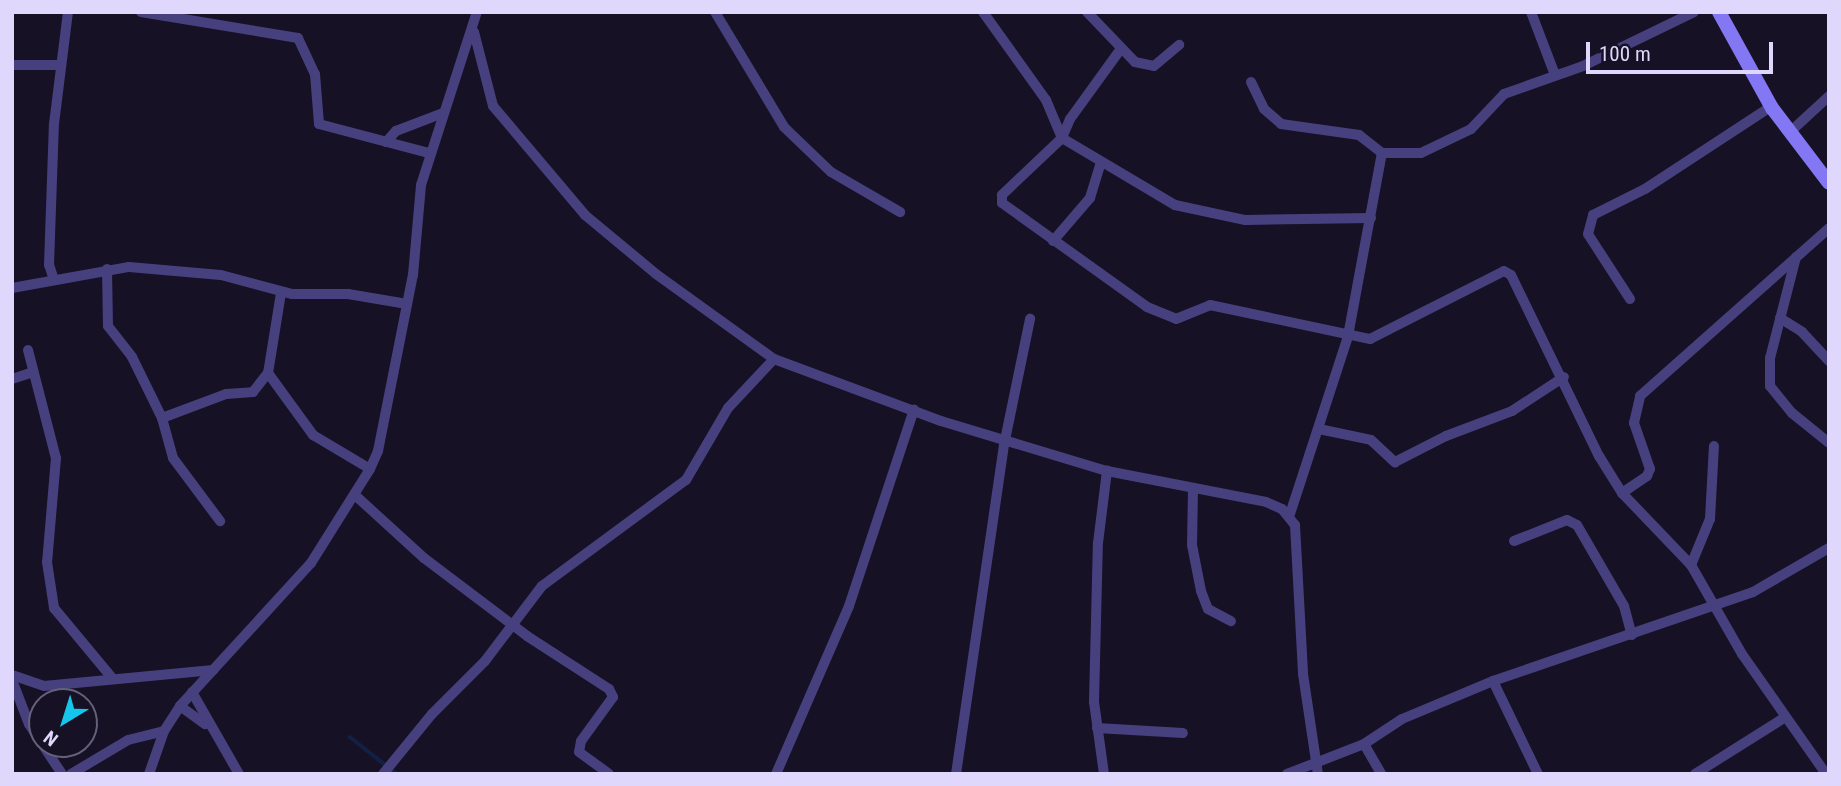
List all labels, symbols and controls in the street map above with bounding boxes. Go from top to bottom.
scale bar [1589,28,1776,72]
text: 100 m [1599,42,1651,66]
north arrow [28,688,98,758]
text: N [39,726,63,751]

